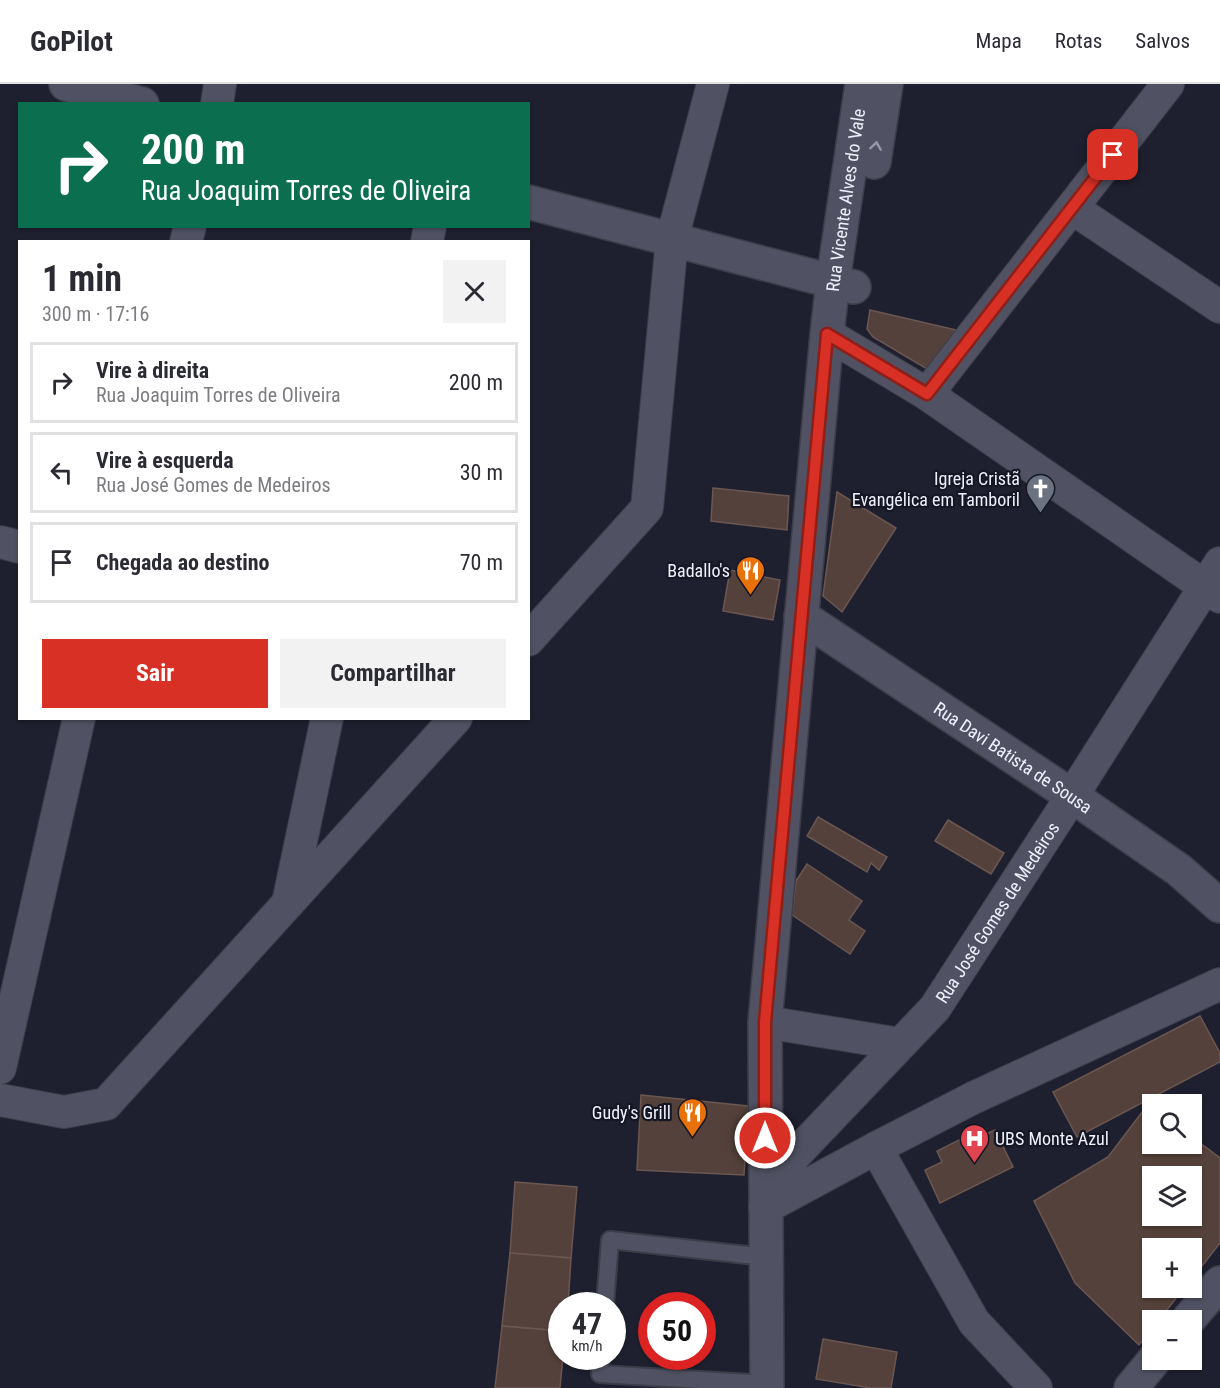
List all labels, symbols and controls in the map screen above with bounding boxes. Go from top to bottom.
text: GoPilot [30,25,113,58]
text: Mapa [975,29,1022,53]
text: Rotas [1055,29,1102,53]
text: Salvos [1135,29,1190,53]
street label: Rua Vicente Alves do Vale [821,107,869,293]
text: 200 m [141,125,246,174]
icon: right [42,126,120,204]
pin [1087,129,1138,180]
icon: arrive [1096,138,1129,171]
one-way arrow [870,141,882,151]
text: Rua Joaquim Torres de Oliveira [141,175,471,207]
text: 1 min [42,258,122,300]
button: close [443,260,506,323]
text: 300 m · 17:16 [42,302,149,326]
text: Vire à direita [96,358,209,383]
icon: right [45,366,78,399]
text: 200 m [449,370,503,395]
text: Rua Joaquim Torres de Oliveira [96,383,341,407]
text: Vire à esquerda [96,448,234,473]
icon: left [45,456,78,489]
text: 30 m [460,460,503,485]
place label: Igreja Cristã Evangélica em Tamboril [852,468,1020,510]
church icon: Igreja Cristã Evangélica em Tamboril [1025,472,1057,514]
text: Rua José Gomes de Medeiros [96,473,331,497]
icon: arrive [45,546,78,579]
text: Chegada ao destino [96,550,270,575]
text: 70 m [460,550,503,575]
restaurant icon: Badallo's [735,554,767,596]
place label: Badallo's [667,560,730,581]
button: Sair [42,639,268,708]
button: Compartilhar [280,639,506,708]
street label: Rua Davi Batista de Sousa [930,697,1096,817]
street label: Rua José Gomes de Medeiros [931,818,1063,1007]
map controls [1142,1094,1202,1370]
button: search [1142,1094,1202,1154]
restaurant icon: Gudy's Grill [676,1096,708,1138]
place label: Gudy's Grill [592,1102,671,1123]
position arrow [733,1106,797,1170]
hospital icon: UBS Monte Azul [958,1122,990,1164]
place label: UBS Monte Azul [995,1128,1109,1149]
button: layers [1142,1166,1202,1226]
button: + [1142,1238,1202,1298]
speed limit sign: 50 [638,1292,716,1370]
text: 47 [572,1306,602,1341]
button: − [1142,1310,1202,1370]
text: km/h [572,1337,602,1355]

